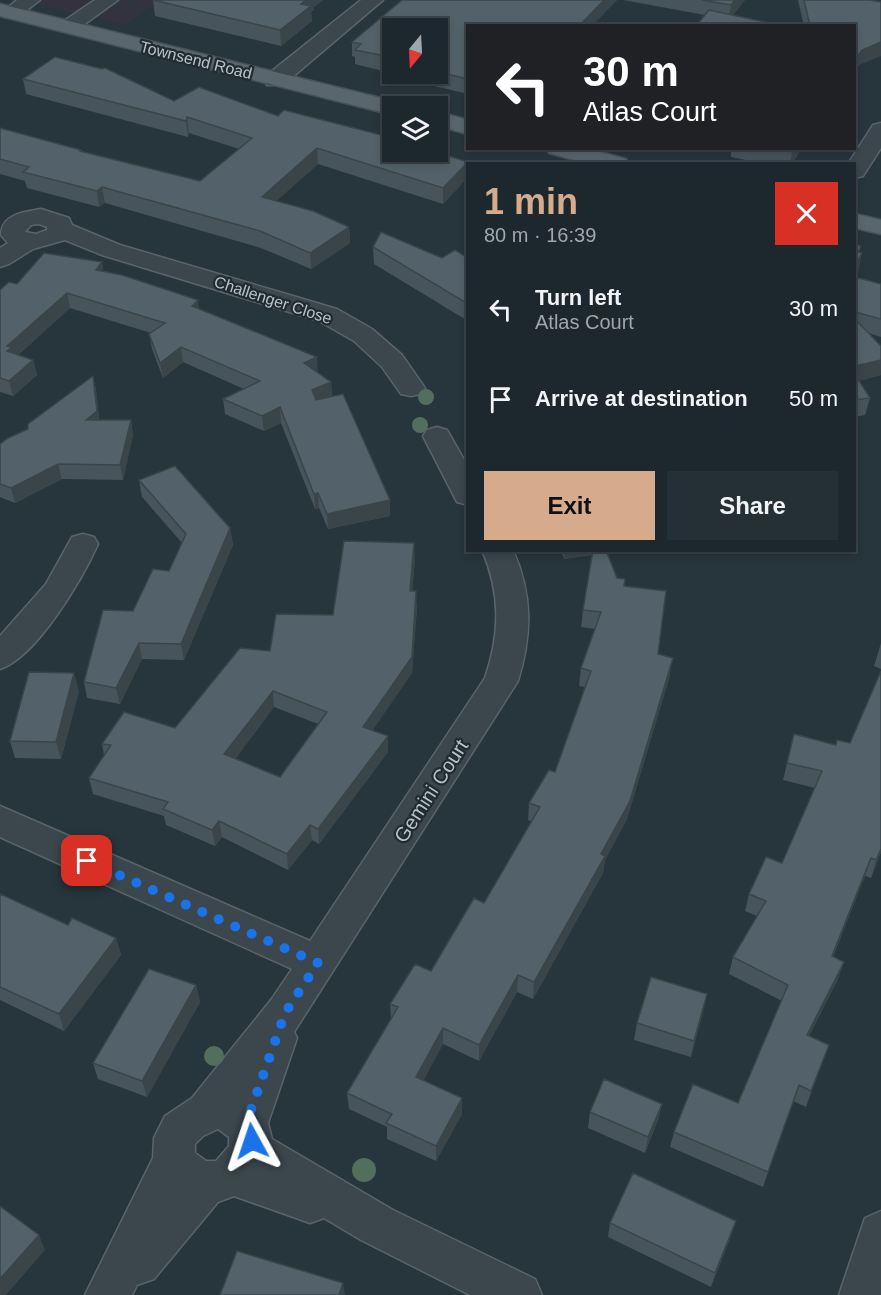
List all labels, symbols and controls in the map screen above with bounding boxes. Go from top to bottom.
north arrow [382,18,448,84]
map controls [382,18,448,162]
street label: Townsend Road [138,38,254,82]
icon: left [484,48,562,126]
text: 30 m [583,48,679,95]
button: layers [382,96,448,162]
text: Atlas Court [583,97,717,127]
text: 1 min [484,181,578,222]
button: close [775,182,838,245]
text: 80 m · 16:39 [484,224,596,246]
street label: Challenger Close [212,273,334,327]
text: Turn left [535,285,621,310]
icon: left [484,293,517,326]
text: 30 m [789,296,838,321]
text: Atlas Court [535,311,634,333]
icon: arrive [484,383,517,416]
text: Arrive at destination [535,386,748,411]
text: 50 m [789,386,838,411]
button: Exit [484,471,655,540]
button: Share [667,471,838,540]
street label: Gemini Court [390,735,473,846]
pin [61,835,112,886]
icon: arrive [70,844,103,877]
position arrow [220,1109,284,1173]

